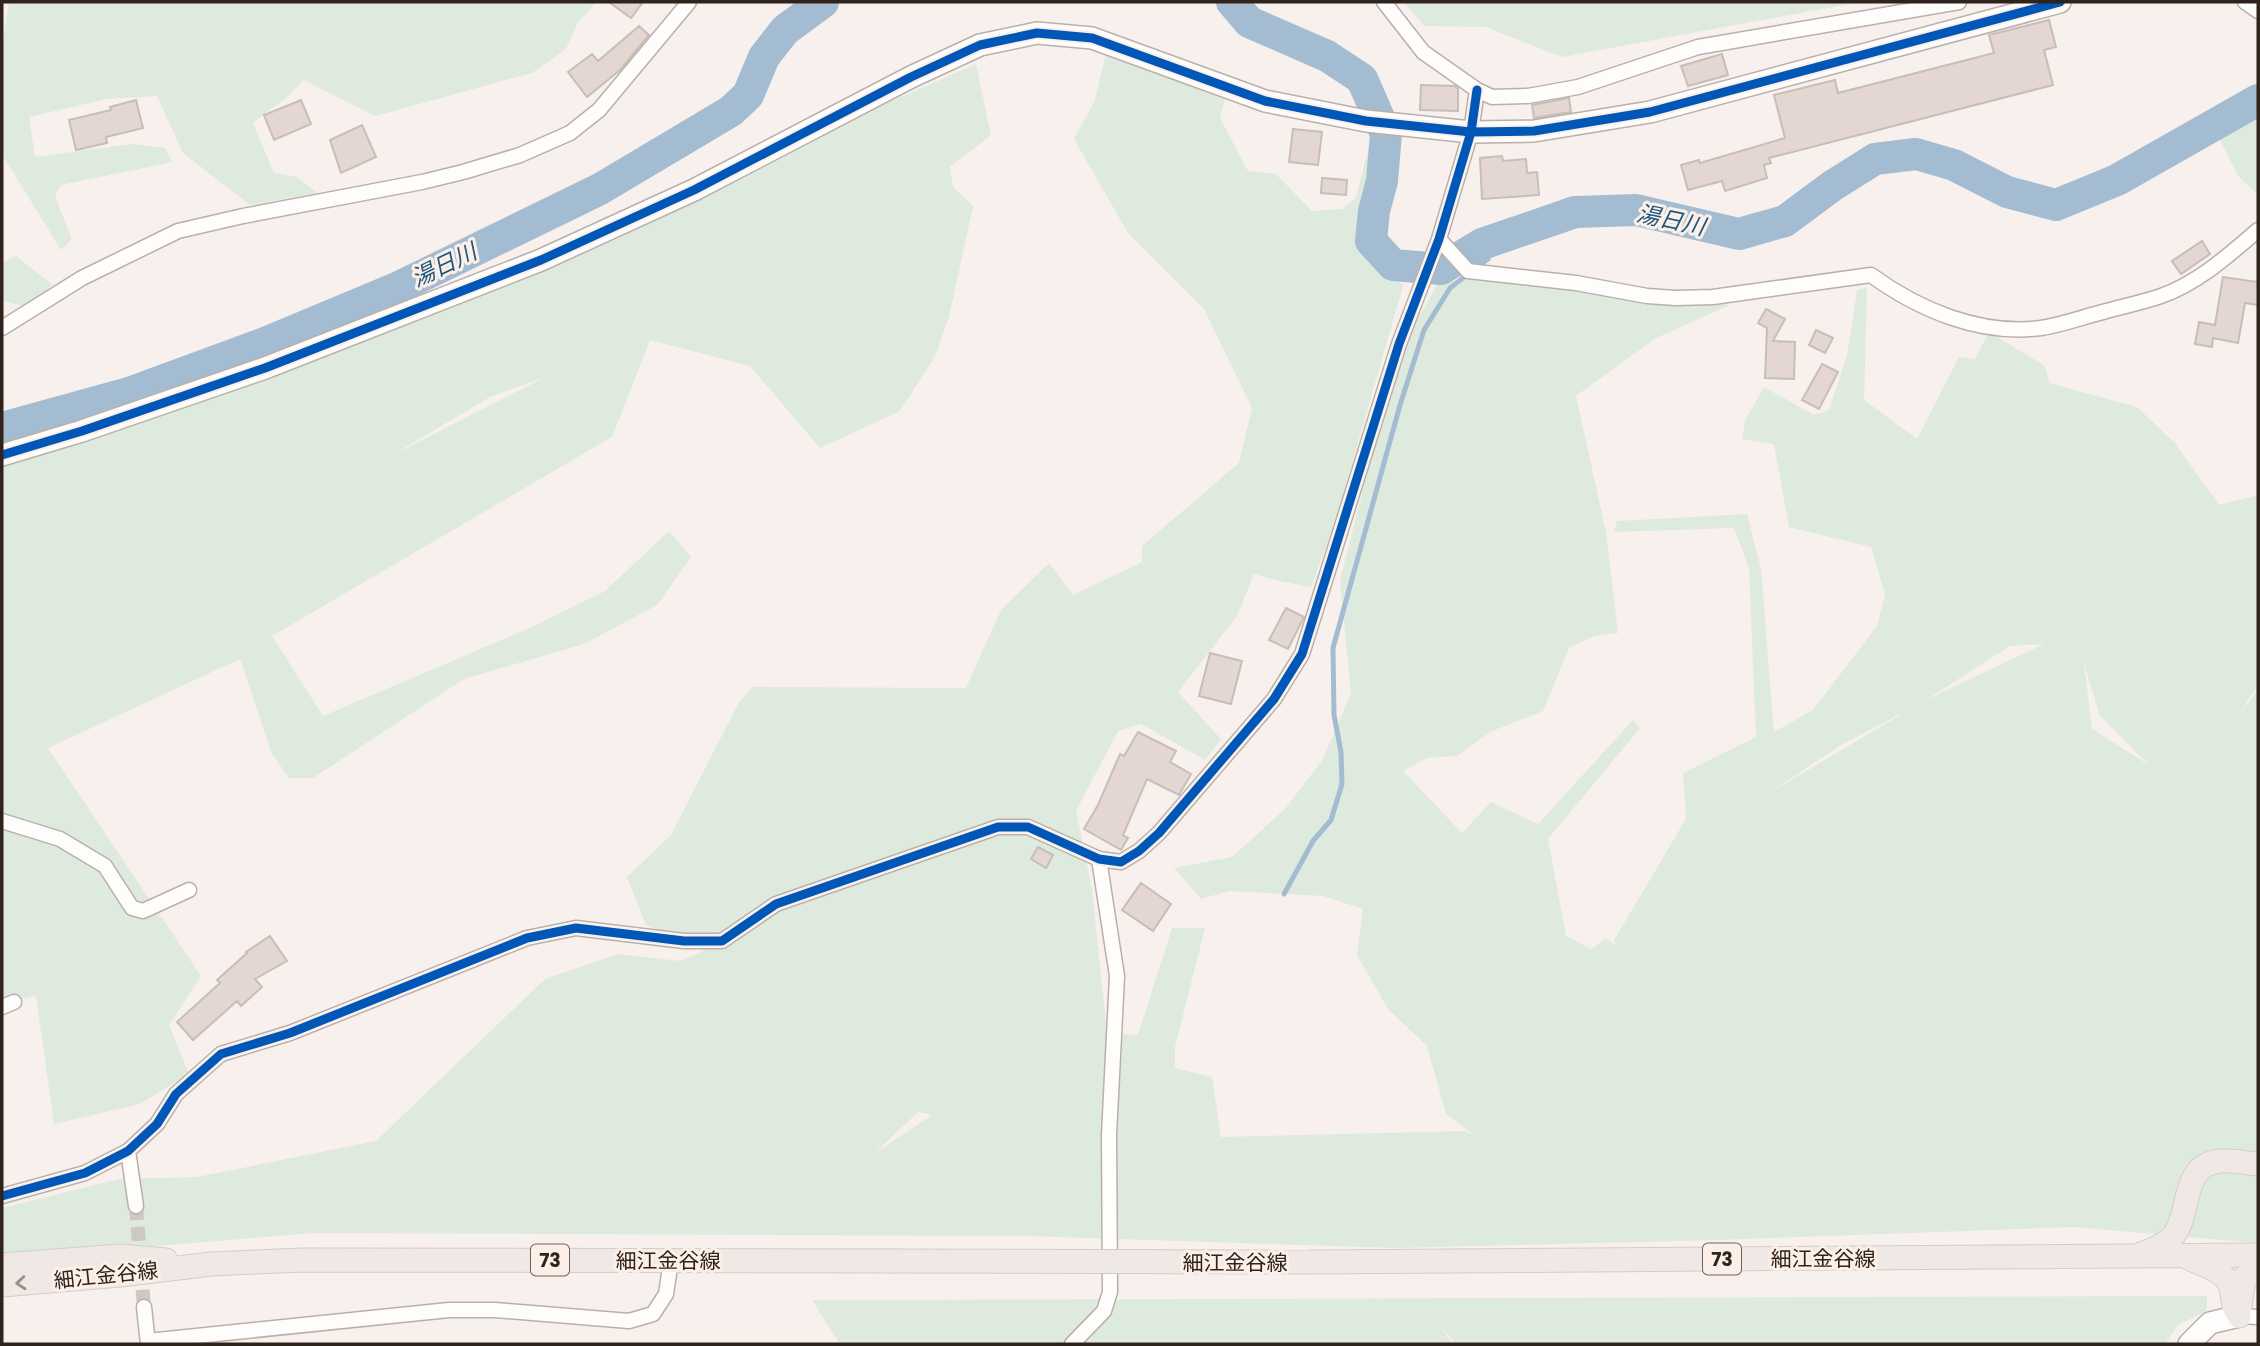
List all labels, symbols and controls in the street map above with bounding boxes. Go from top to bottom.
water label: 湯日川 [1634,197,1711,243]
water label: 湯日川 [406,234,485,295]
road number: 73 [531,1244,569,1276]
road number: 73 [1703,1244,1741,1274]
street label: 細江金谷線 [1771,1244,1876,1273]
street label: 細江金谷線 [616,1246,721,1275]
street label: 細江金谷線 [1183,1248,1288,1277]
street label: 細江金谷線 [52,1255,160,1295]
one-way arrow [15,1275,26,1290]

